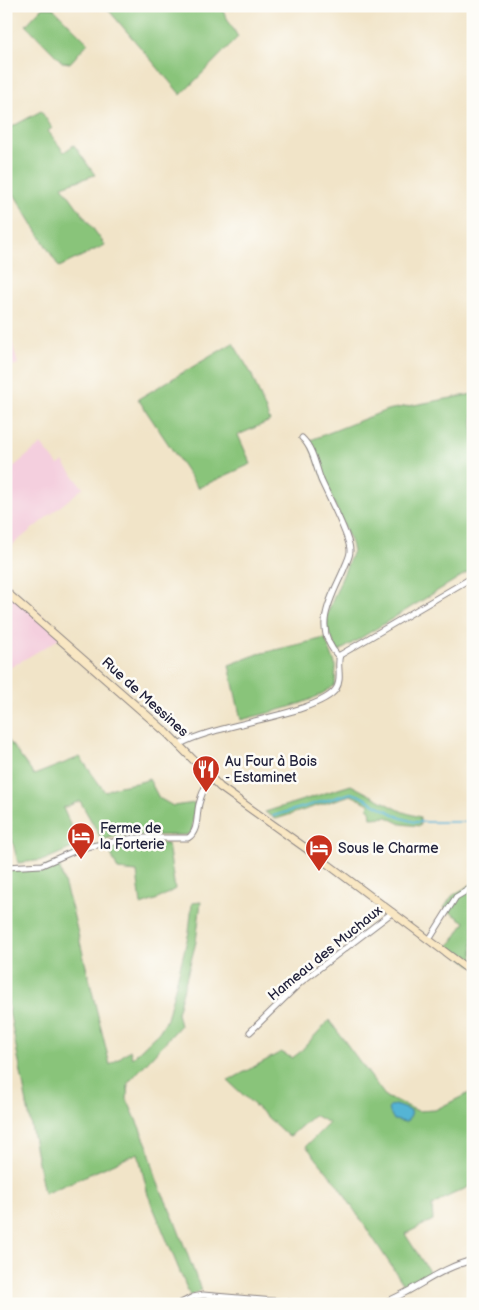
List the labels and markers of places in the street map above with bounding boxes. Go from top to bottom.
place label: Au Four à Bois - Estaminet [225,753,317,786]
restaurant icon: Au Four à Bois - Estaminet [191,754,221,793]
place label: Ferme de la Forterie [100,820,165,853]
hotel icon: Ferme de la Forterie [66,821,96,860]
hotel icon: Sous le Charme [304,833,334,872]
place label: Sous le Charme [338,840,438,857]

